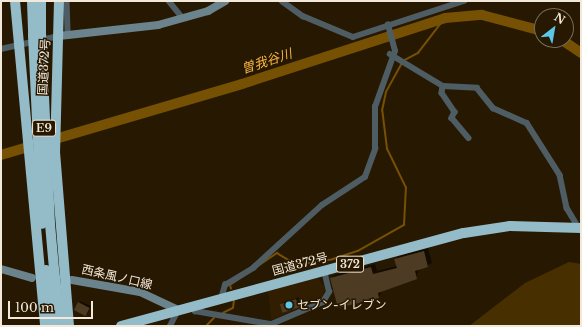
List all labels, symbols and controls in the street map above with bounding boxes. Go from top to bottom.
north arrow [534,8,574,48]
text: N [552,10,568,27]
street label: 国道372号 [35,38,53,96]
water label: 曽我谷川 [240,47,294,77]
road number: E9 [32,119,56,137]
street label: 国道372号 [271,250,329,278]
road number: 372 [336,255,364,273]
street label: 西条風ノ口線 [80,262,154,292]
scale bar [10,293,95,319]
place label: セブン-イレブン [297,298,387,312]
text: 100 m [15,300,54,315]
marker: セブン-イレブン [284,300,294,310]

